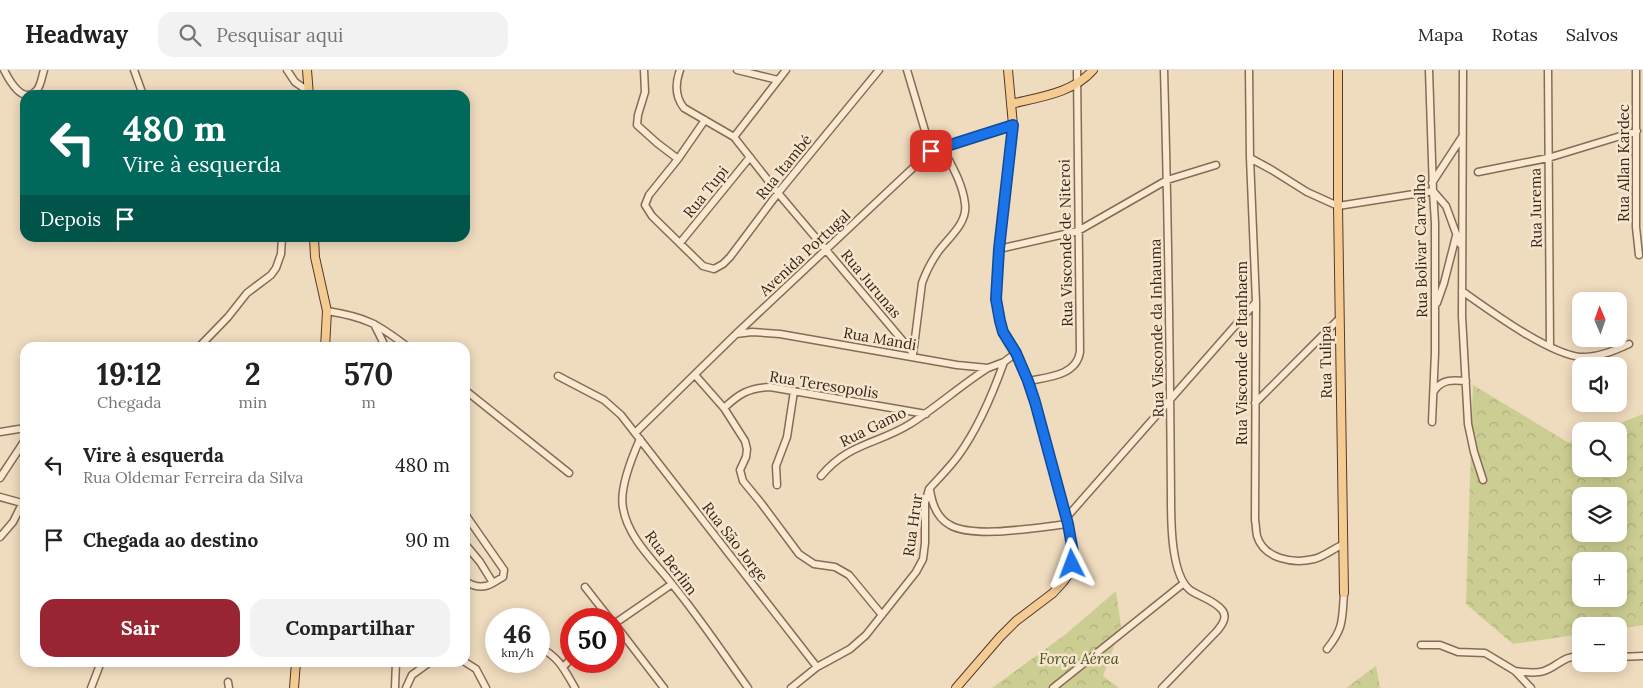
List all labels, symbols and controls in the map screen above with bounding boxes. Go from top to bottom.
search box [158,12,508,57]
text: Headway [25,19,128,50]
icon: search [176,21,204,49]
text: Pesquisar aqui [216,23,343,47]
text: Mapa [1418,23,1464,46]
text: Rotas [1492,23,1538,46]
text: Salvos [1566,23,1618,46]
street label: Rua Allan Kardec [1614,104,1633,222]
text: 480 m [123,106,226,151]
icon: left [40,110,105,175]
street label: Rua Itambé [751,130,816,203]
pin [910,130,952,172]
icon: arrive [917,137,945,165]
text: Vire à esquerda [123,150,281,178]
street label: Rua Visconde de Niteroi [1055,159,1076,327]
street label: Rua Tupi [679,162,732,222]
street label: Rua Jurema [1525,167,1546,248]
street label: Rua Bolivar Carvalho [1410,174,1431,318]
icon: arrive [111,205,139,233]
street label: Avenida Portugal [754,205,854,300]
text: Depois [40,207,101,231]
street label: Rua Visconde da Inhauma [1145,238,1168,418]
street label: Rua Jurunas [837,245,906,322]
street label: Rua Visconde de Itanhaem [1232,261,1251,445]
north arrow [1572,292,1628,348]
map controls [1572,292,1627,672]
street label: Rua Mandi [842,323,918,354]
street label: Rua Tulipa [1315,325,1336,399]
text: 19:12 [97,355,162,393]
text: 2 [245,355,261,393]
text: 570 [344,355,393,393]
button: sound [1572,357,1627,412]
street label: Rua Teresopolis [768,366,880,403]
text: Chegada [97,392,161,412]
text: min [239,392,267,412]
text: m [361,392,376,412]
street label: Rua Gamo [837,402,909,451]
button: search [1572,422,1627,477]
text: Vire à esquerda [83,443,224,467]
icon: left [40,451,68,479]
text: 480 m [395,453,450,477]
text: Rua Oldemar Ferreira da Silva [83,467,303,487]
button: layers [1572,487,1627,542]
street label: Rua Hrur [899,492,926,558]
street label: Rua São Jorge [698,498,772,585]
icon: arrive [40,526,68,554]
street label: Rua Berlim [641,527,702,599]
text: Chegada ao destino [83,528,258,552]
text: 90 m [405,528,450,552]
position arrow [1045,537,1097,589]
button: + [1572,552,1627,607]
button: Sair [40,599,240,657]
button: Compartilhar [250,599,450,657]
speed limit sign: 50 [560,608,625,673]
button: − [1572,617,1627,672]
text: 46 [503,618,532,650]
text: km/h [501,645,534,660]
park label: Força Aérea [1039,649,1120,668]

